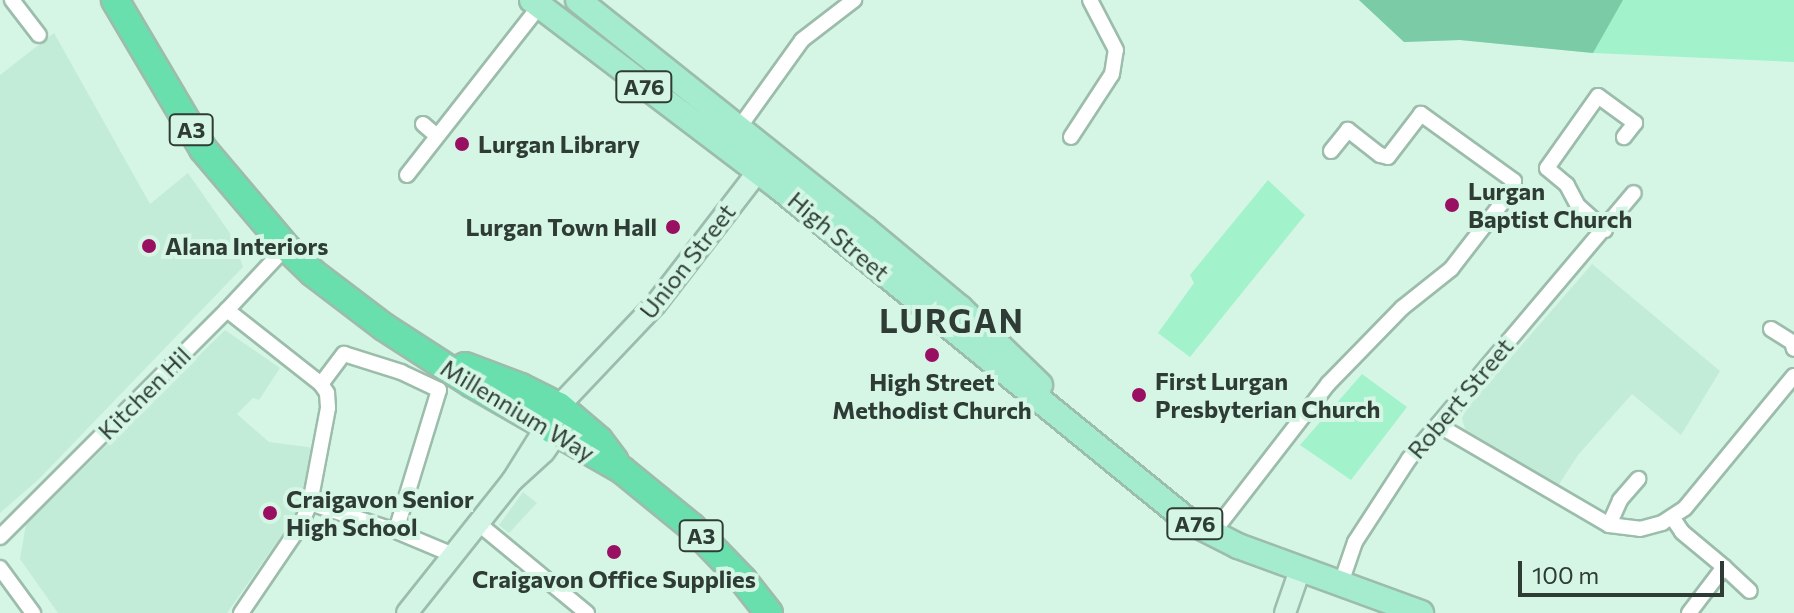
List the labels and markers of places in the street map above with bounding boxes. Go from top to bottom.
place label: Lurgan Library [478,130,640,158]
marker: Lurgan Library [453,135,471,153]
place label: Lurgan Baptist Church [1468,177,1632,233]
marker: Lurgan Baptist Church [1443,196,1461,214]
place label: Lurgan Town Hall [466,213,657,241]
marker: Lurgan Town Hall [664,218,682,236]
place label: Alana Interiors [165,232,328,260]
marker: Alana Interiors [140,237,158,255]
marker: High Street Methodist Church [923,346,941,364]
place label: First Lurgan Presbyterian Church [1155,367,1380,423]
place label: High Street Methodist Church [832,368,1032,424]
marker: First Lurgan Presbyterian Church [1130,386,1148,404]
place label: Craigavon Senior High School [286,485,474,541]
marker: Craigavon Senior High School [261,504,279,522]
marker: Craigavon Office Supplies [605,543,623,561]
place label: Craigavon Office Supplies [472,565,756,593]

